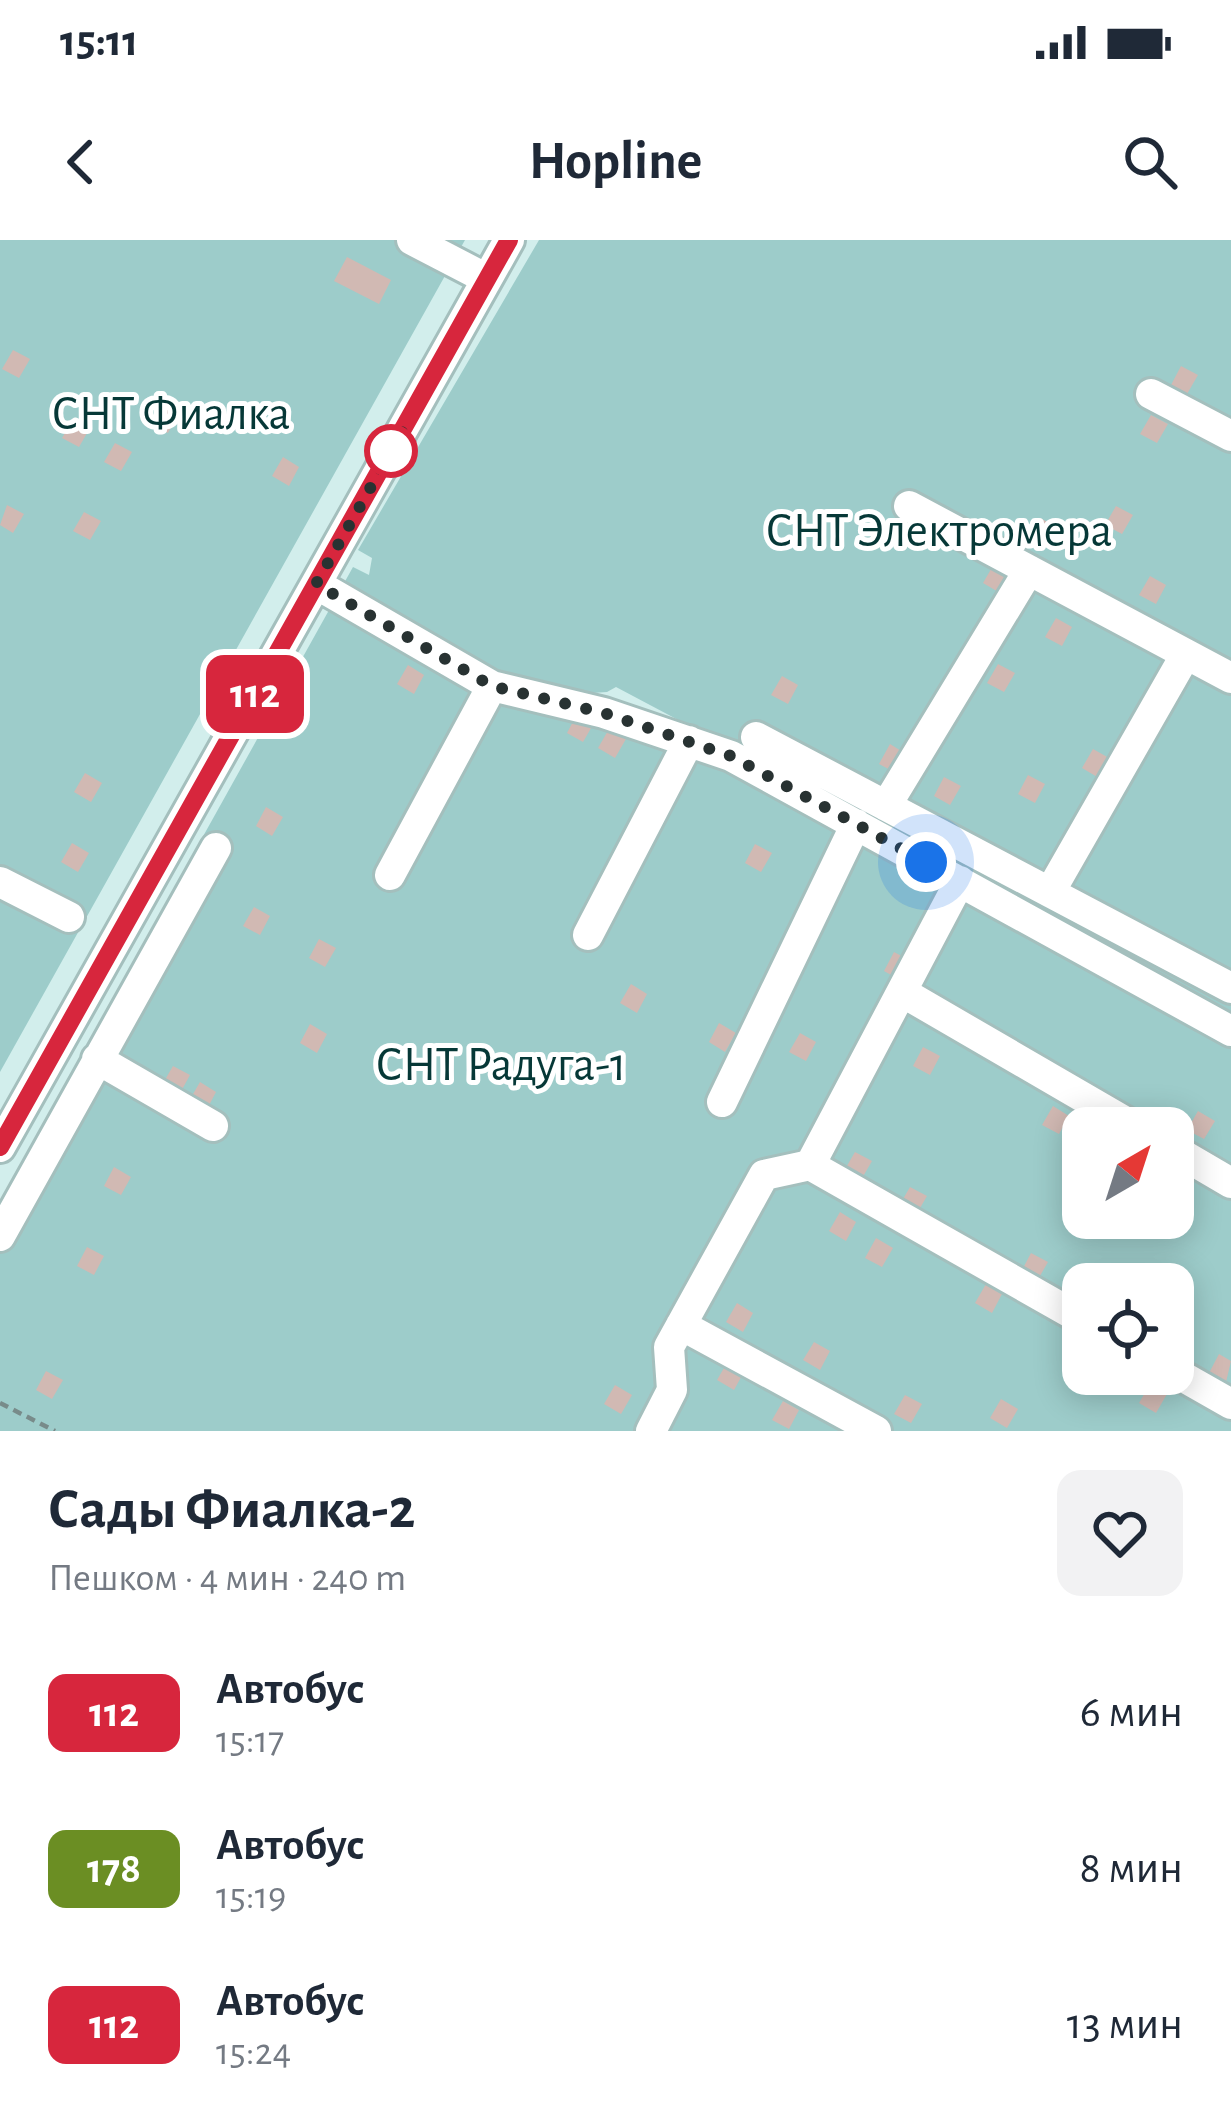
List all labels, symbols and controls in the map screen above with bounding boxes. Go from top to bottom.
text: 15:11 [60,19,138,64]
icon: back [48,129,114,195]
icon: search [1117,129,1183,195]
text: Hopline [529,135,702,189]
park label: СНТ Фиалка [52,391,291,439]
unlabelled marker [366,426,416,476]
park label: СНТ Электромера [766,508,1112,556]
line badge: 112 [186,655,324,733]
text: 112 [230,673,280,715]
your location [896,832,956,892]
park label: СНТ Радуга-1 [375,1042,627,1090]
north arrow [1062,1107,1194,1239]
map controls [1062,1107,1194,1395]
button: locate [1062,1263,1194,1395]
button: heart [1057,1470,1183,1596]
text: Сады Фиалка-2 [48,1481,415,1538]
text: Пешком · 4 мин · 240 m [48,1559,406,1598]
text: Автобус [216,1667,365,1712]
text: 6 мин [1080,1690,1183,1735]
text: 112 [89,1692,139,1734]
text: 15:17 [216,1721,284,1760]
text: Автобус [216,1823,365,1868]
text: 8 мин [1079,1846,1183,1891]
text: 178 [87,1848,141,1890]
text: 15:19 [216,1877,286,1916]
text: Автобус [216,1979,365,2024]
text: 13 мин [1067,2002,1183,2047]
text: 112 [89,2004,139,2046]
text: 15:24 [216,2033,291,2072]

